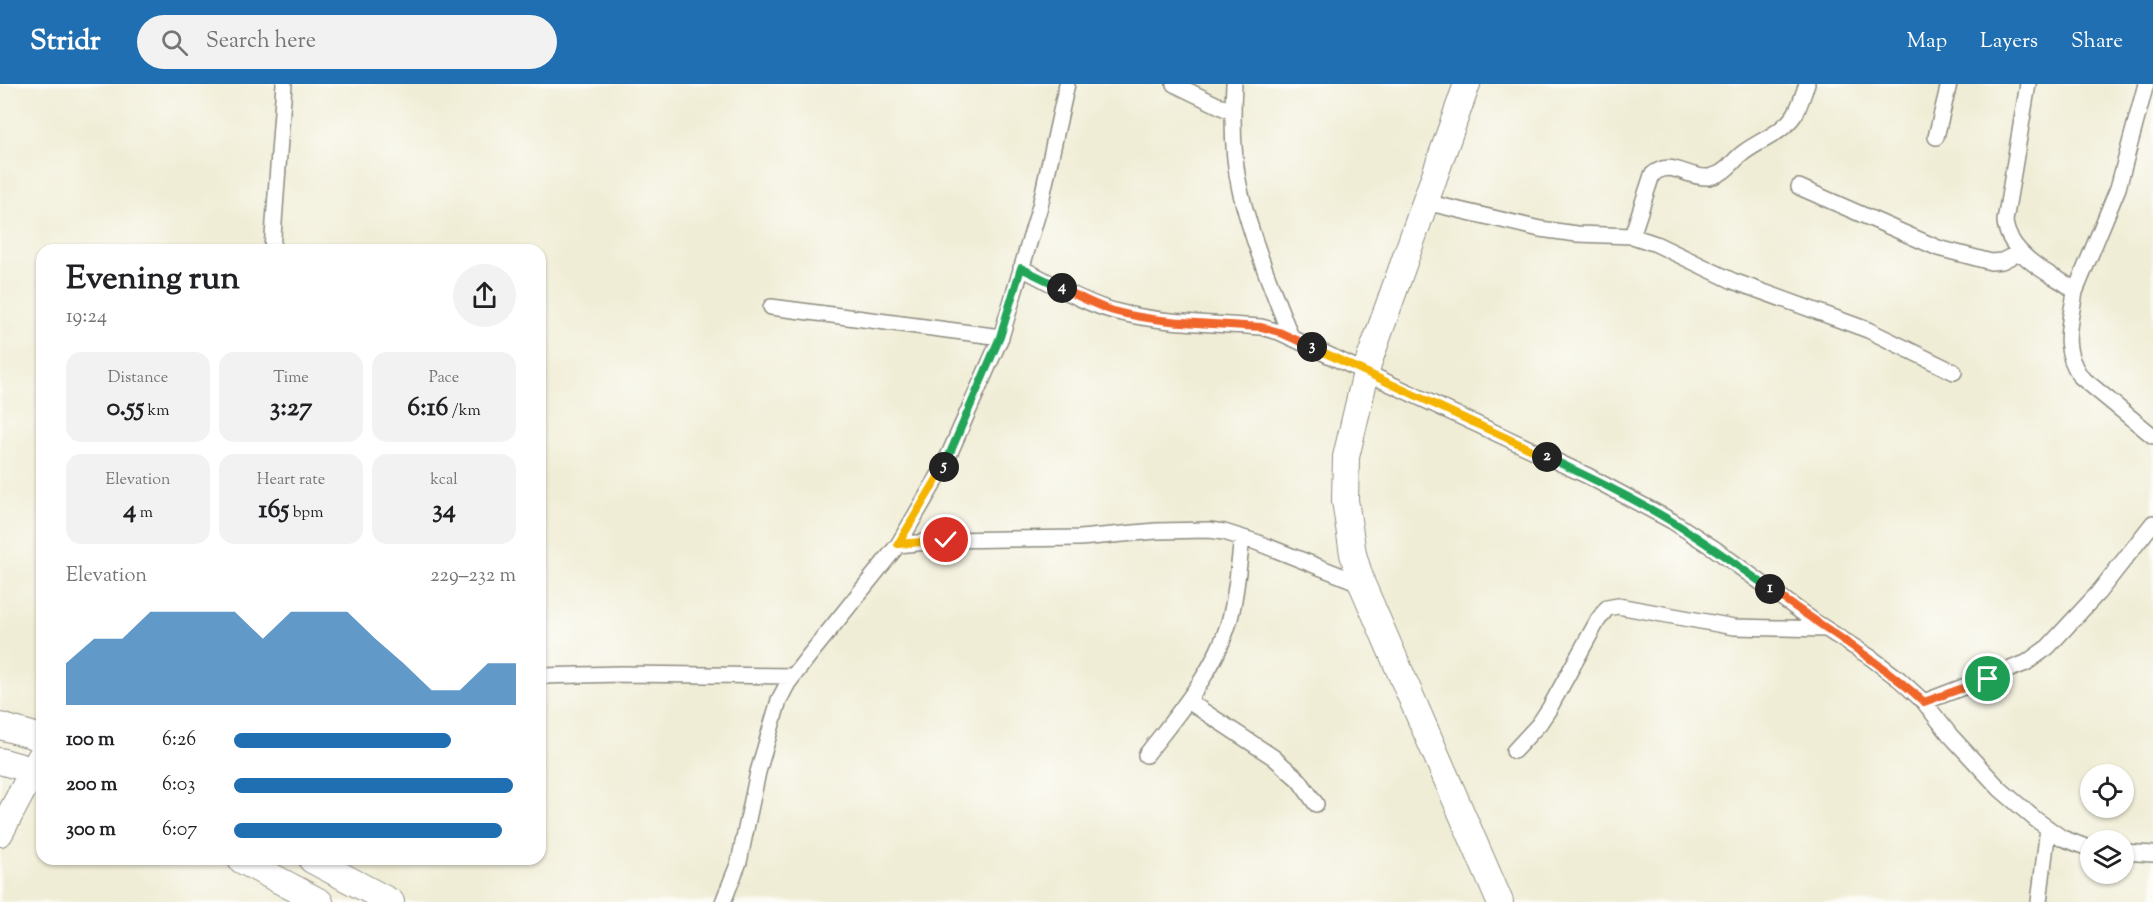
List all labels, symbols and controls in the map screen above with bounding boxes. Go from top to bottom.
search box [137,15,557,69]
text: Stridr [30,22,101,62]
icon: search [158,26,191,59]
text: Search here [206,26,316,58]
text: Map [1907,27,1947,57]
text: Layers [1980,27,2038,57]
text: Share [2071,27,2123,57]
text: Evening run [66,256,240,304]
button: share [453,264,516,327]
pin: 4 [1047,273,1077,303]
text: 4 [1058,276,1066,299]
text: 19:24 [66,303,107,332]
pin: 3 [1297,332,1327,362]
text: 3 [1309,335,1315,358]
text: Distance [108,367,168,390]
text: Time [273,367,309,390]
text: Pace [429,367,459,390]
text: 0.55 [107,390,144,427]
text: 3:27 [270,390,312,427]
text: 6:16 [407,390,448,427]
text: km [144,400,170,423]
text: /km [448,400,481,423]
pin: 2 [1532,442,1562,472]
text: 2 [1543,445,1551,468]
pin: 5 [929,452,959,482]
text: 5 [941,455,947,478]
text: Elevation [106,469,170,492]
text: Heart rate [257,469,325,492]
text: kcal [430,469,458,492]
text: 4 [123,492,136,529]
text: 165 [259,492,289,529]
text: 34 [432,492,456,529]
text: m [136,502,153,525]
text: bpm [289,502,323,525]
pin [920,514,971,565]
icon: check [929,523,962,556]
text: Elevation [66,562,147,591]
text: 229–232 m [430,562,516,591]
pin: 1 [1755,574,1785,604]
text: 1 [1767,577,1773,600]
pin [1962,653,2013,704]
icon: arrive [1971,662,2004,695]
text: 100 m [66,726,115,755]
text: 6:26 [162,726,196,755]
map controls [2080,764,2134,884]
button: locate [2080,764,2134,818]
text: 200 m [66,771,117,800]
text: 6:03 [162,771,195,800]
text: 300 m [66,816,116,845]
text: 6:07 [162,816,197,845]
button: layers [2080,830,2134,884]

